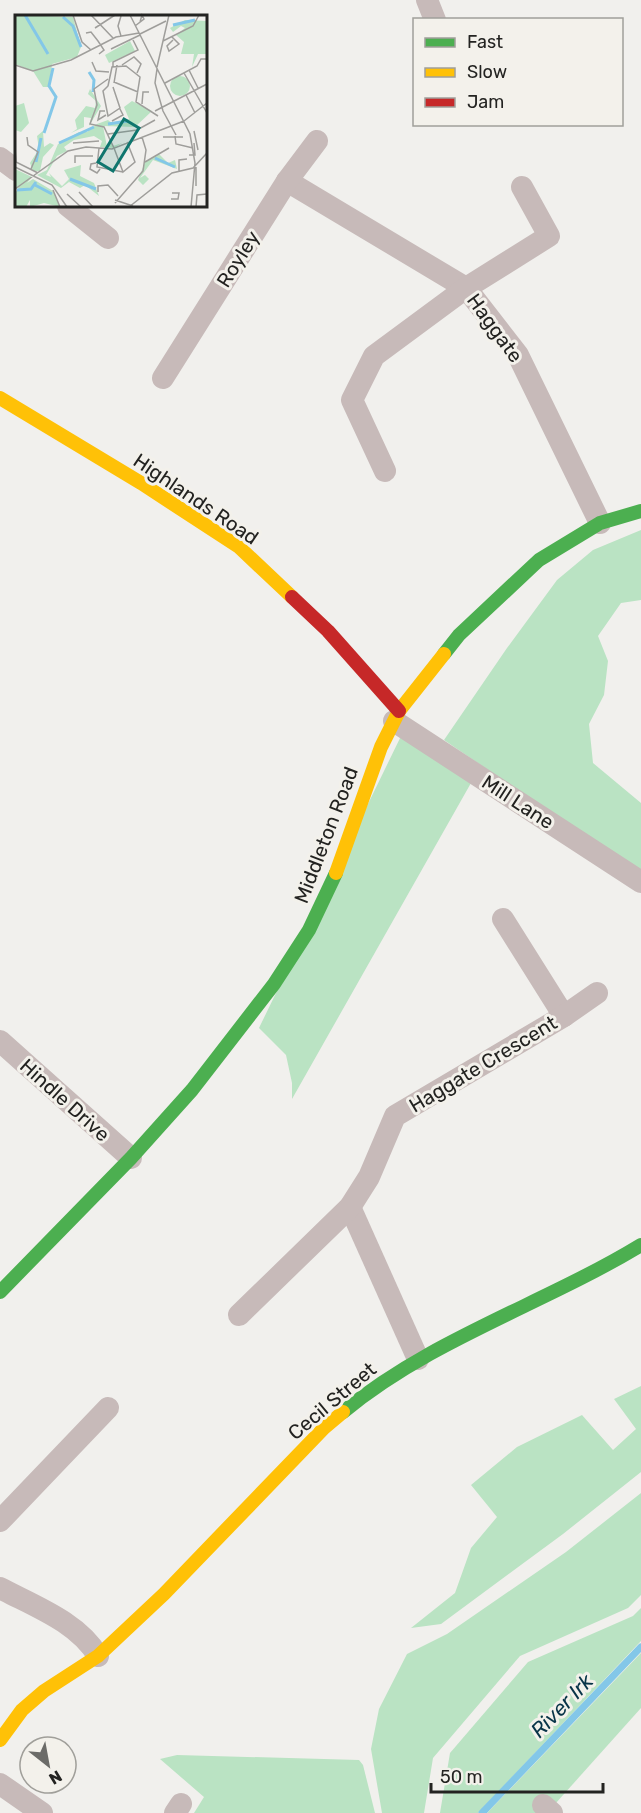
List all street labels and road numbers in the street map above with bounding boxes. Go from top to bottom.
street label: Royley [211,226,265,292]
street label: Haggate [462,289,528,367]
street label: Highlands Road [129,448,263,550]
street label: Middleton Road [289,763,363,907]
street label: Mill Lane [478,770,558,834]
street label: Haggate Crescent [405,1010,561,1118]
street label: Hindle Drive [15,1054,115,1146]
street label: Cecil Street [283,1357,381,1445]

